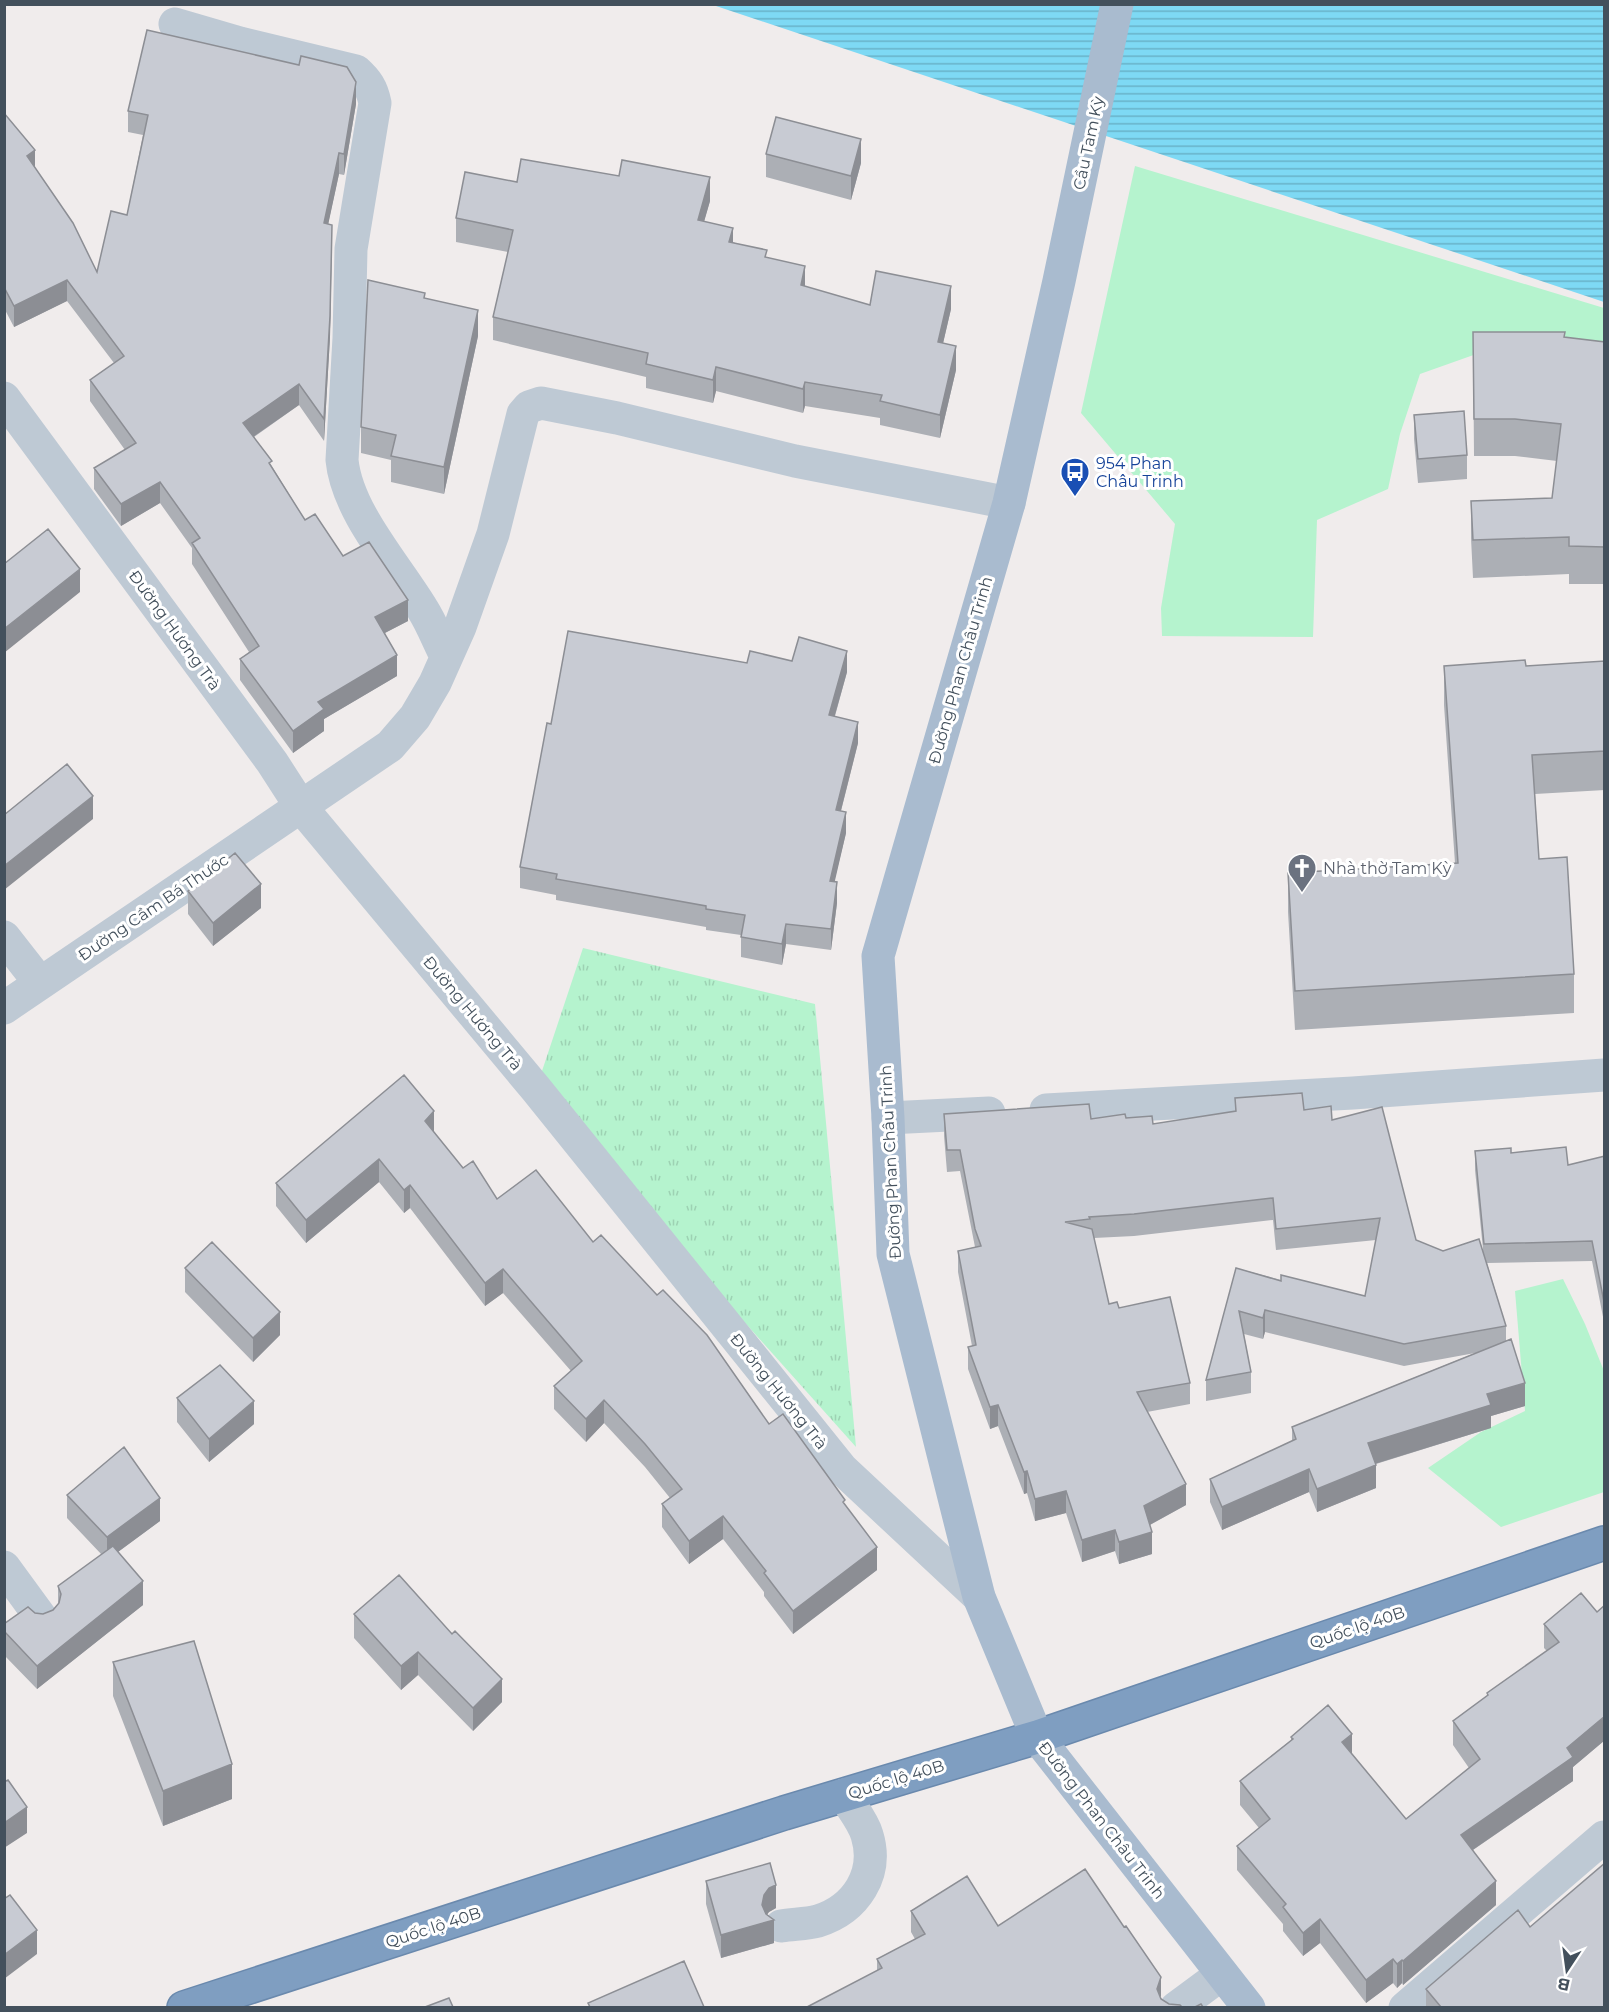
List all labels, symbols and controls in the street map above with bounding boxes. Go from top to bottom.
street label: Cầu Tam Kỳ [1069,94,1108,192]
place label: 954 Phan Châu Trinh [1096,454,1184,491]
bus stop icon: 954 Phan Châu Trinh [1059,456,1091,498]
street label: Đường Hương Trà [125,567,224,694]
street label: Đường Phan Châu Trinh [925,574,996,766]
street label: Đường Cầm Bá Thước [75,850,232,965]
church icon: Nhà thờ Tam Kỳ [1286,852,1318,894]
place label: Nhà thờ Tam Kỳ [1323,859,1452,878]
street label: Đường Hương Trà [419,952,526,1074]
street label: Đường Phan Châu Trinh [876,1064,905,1259]
street label: Đường Hương Trà [726,1330,831,1453]
street label: Quốc lộ 40B [1307,1602,1407,1653]
street label: Đường Phan Châu Trinh [1034,1738,1169,1903]
street label: Quốc lộ 40B [846,1756,946,1803]
street label: Quốc lộ 40B [383,1903,483,1952]
north arrow [1537,1940,1597,2000]
text: B [1556,1973,1572,1995]

